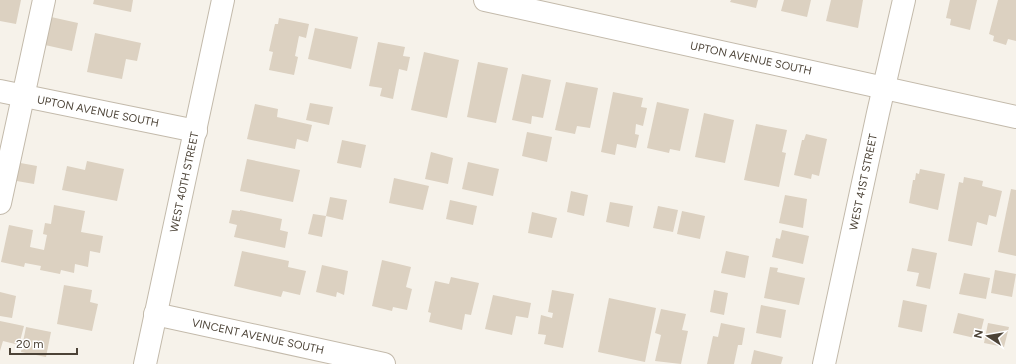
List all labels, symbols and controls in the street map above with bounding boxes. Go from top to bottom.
street label: UPTON AVENUE SOUTH [689,39,813,78]
street label: UPTON AVENUE SOUTH [36,93,160,130]
street label: WEST 40TH STREET [167,131,201,234]
street label: WEST 41ST STREET [847,133,880,232]
street label: VINCENT AVENUE SOUTH [191,316,325,357]
north arrow [968,316,1008,356]
text: N [971,329,986,340]
scale bar [10,330,77,356]
text: 20 m [16,337,44,351]

